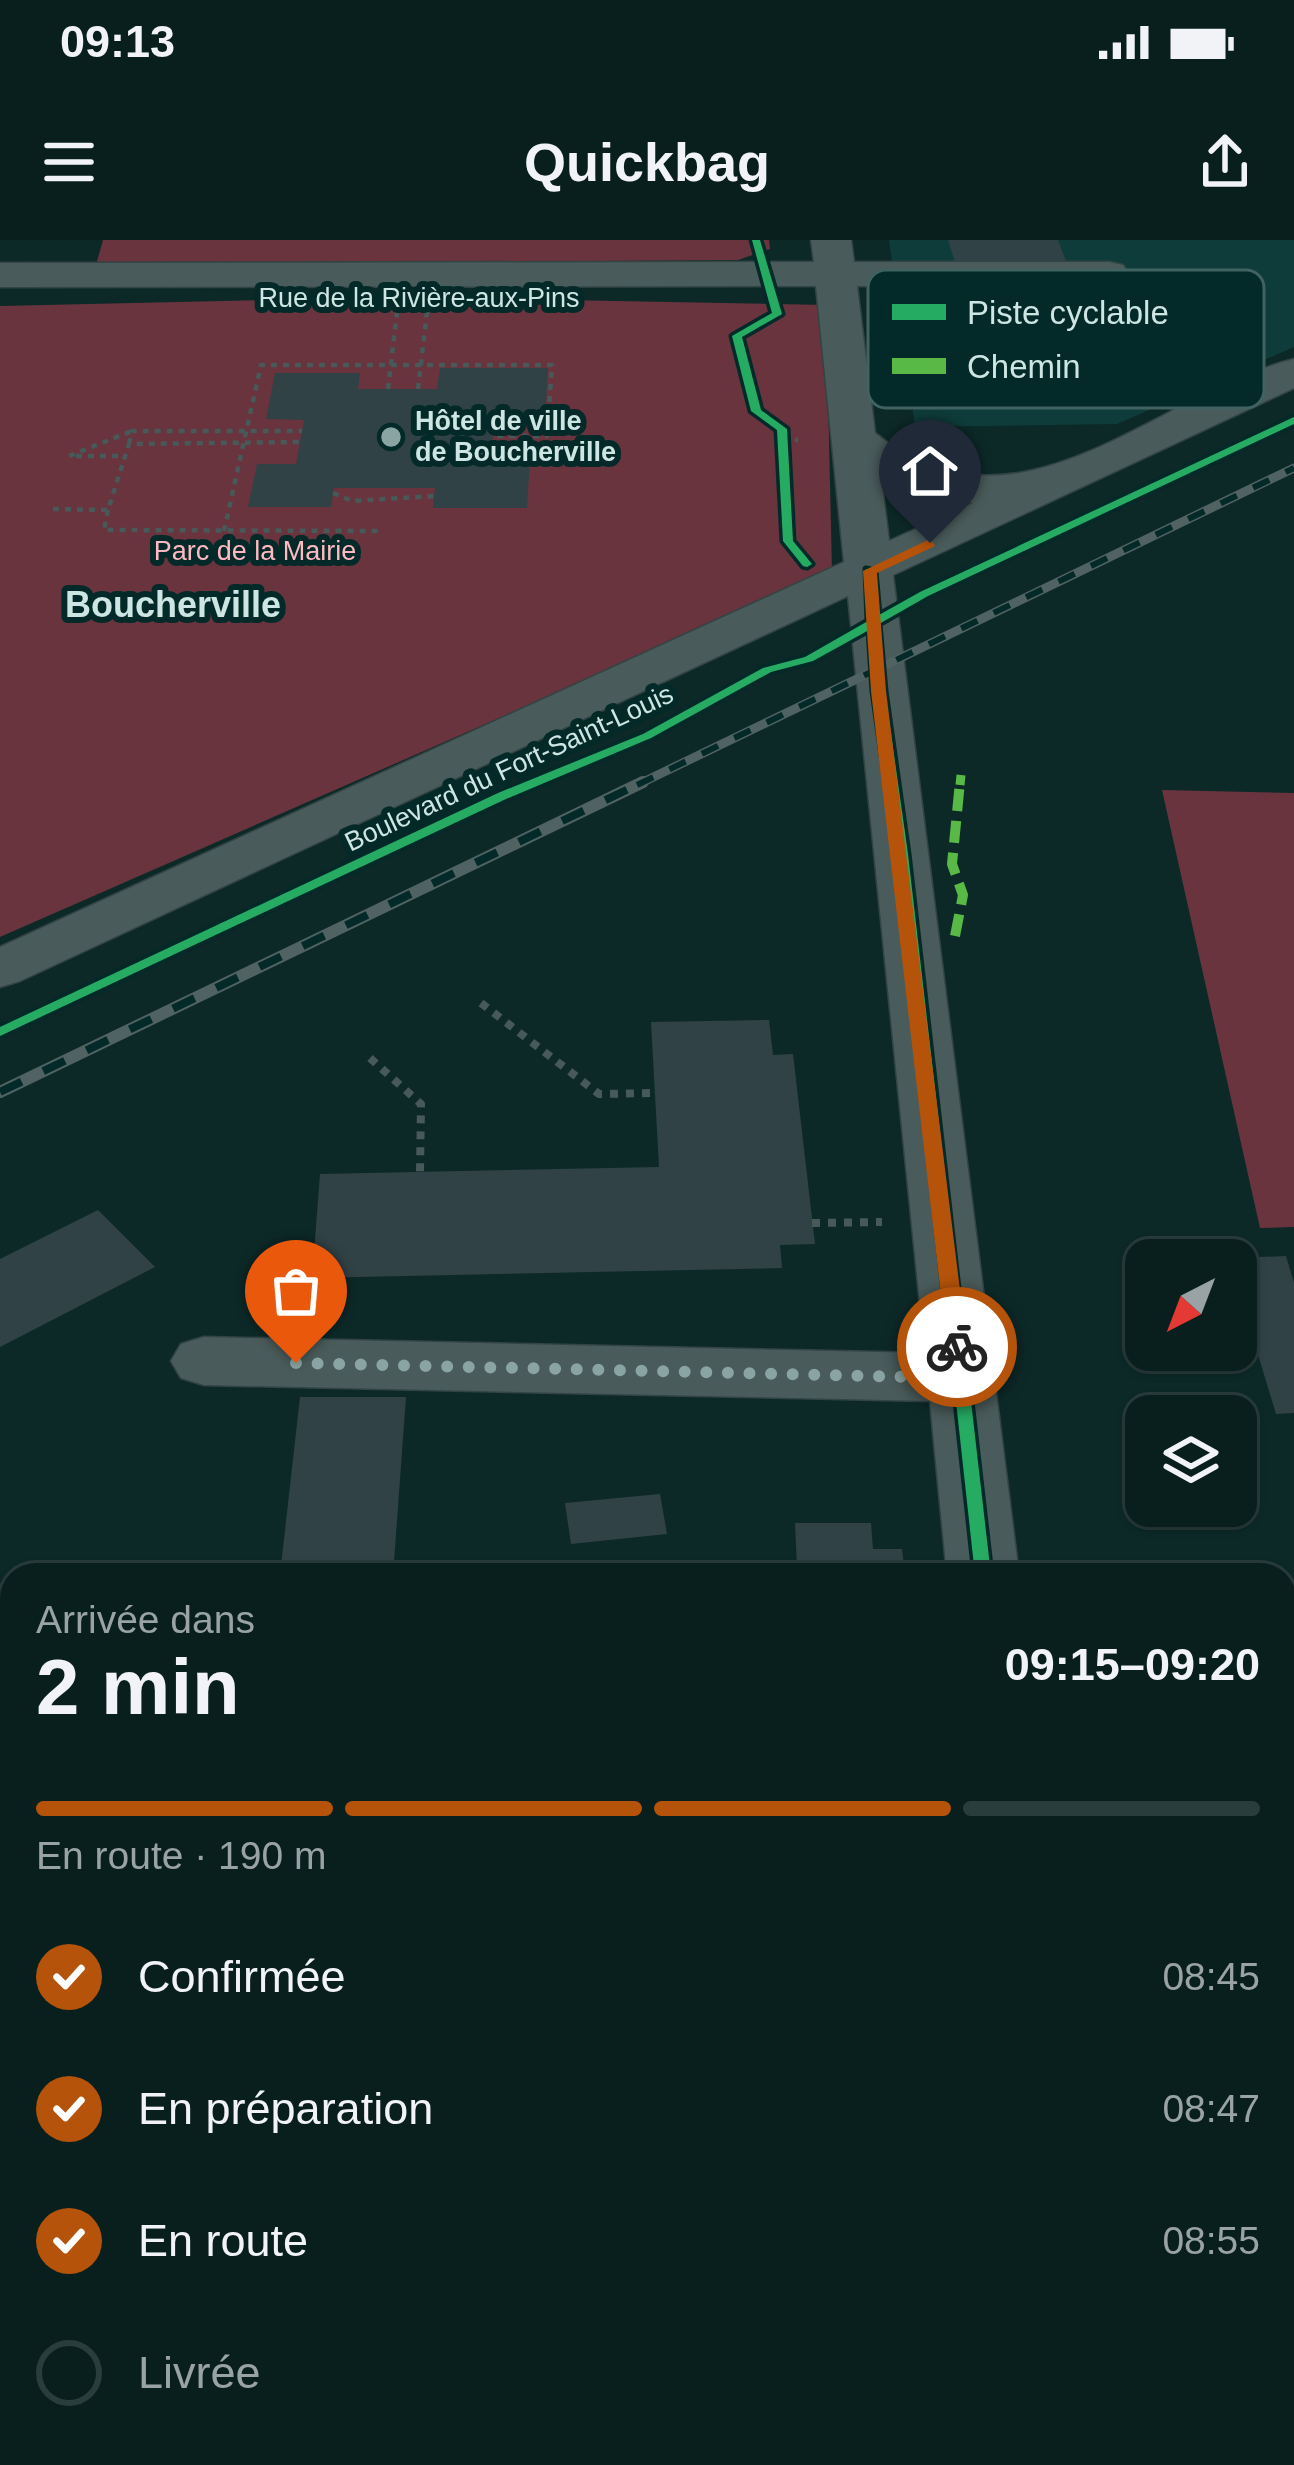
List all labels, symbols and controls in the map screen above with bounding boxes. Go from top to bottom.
text: 09:13 [60,16,175,67]
icon: menu [36,129,102,195]
icon: share [1192,129,1258,195]
text: Quickbag [524,132,770,192]
legend [868,270,1264,408]
street label: Rue de la Rivière-aux-Pins [258,283,580,313]
text: Piste cyclable [967,294,1169,331]
text: Chemin [967,348,1081,385]
place label: Hôtel de ville de Boucherville [415,406,616,467]
pin [879,420,981,543]
marker: Hôtel de ville de Boucherville [378,424,404,450]
icon: home [897,438,963,504]
park label: Parc de la Mairie [154,536,356,566]
district label: Boucherville [65,584,281,625]
street label: Boulevard du Fort-Saint-Louis [340,679,678,857]
north arrow [1125,1239,1257,1371]
map controls [1125,1239,1257,1527]
pin [245,1240,347,1363]
icon: bag [263,1258,329,1324]
courier [897,1287,1017,1407]
icon: bike [924,1314,990,1380]
button: layers [1125,1395,1257,1527]
text: Arrivée dans [36,1598,255,1641]
text: 09:15–09:20 [1005,1639,1260,1690]
text: 2 min [36,1643,240,1731]
text: En route · 190 m [36,1834,326,1877]
icon: check [36,1944,102,2010]
text: Confirmée [138,1951,346,2002]
text: 08:45 [1162,1955,1260,1998]
icon: check [36,2076,102,2142]
text: En préparation [138,2083,433,2134]
text: 08:47 [1162,2087,1260,2130]
icon: check [36,2208,102,2274]
text: En route [138,2215,308,2266]
text: 08:55 [1162,2219,1260,2262]
text: Livrée [138,2347,261,2398]

